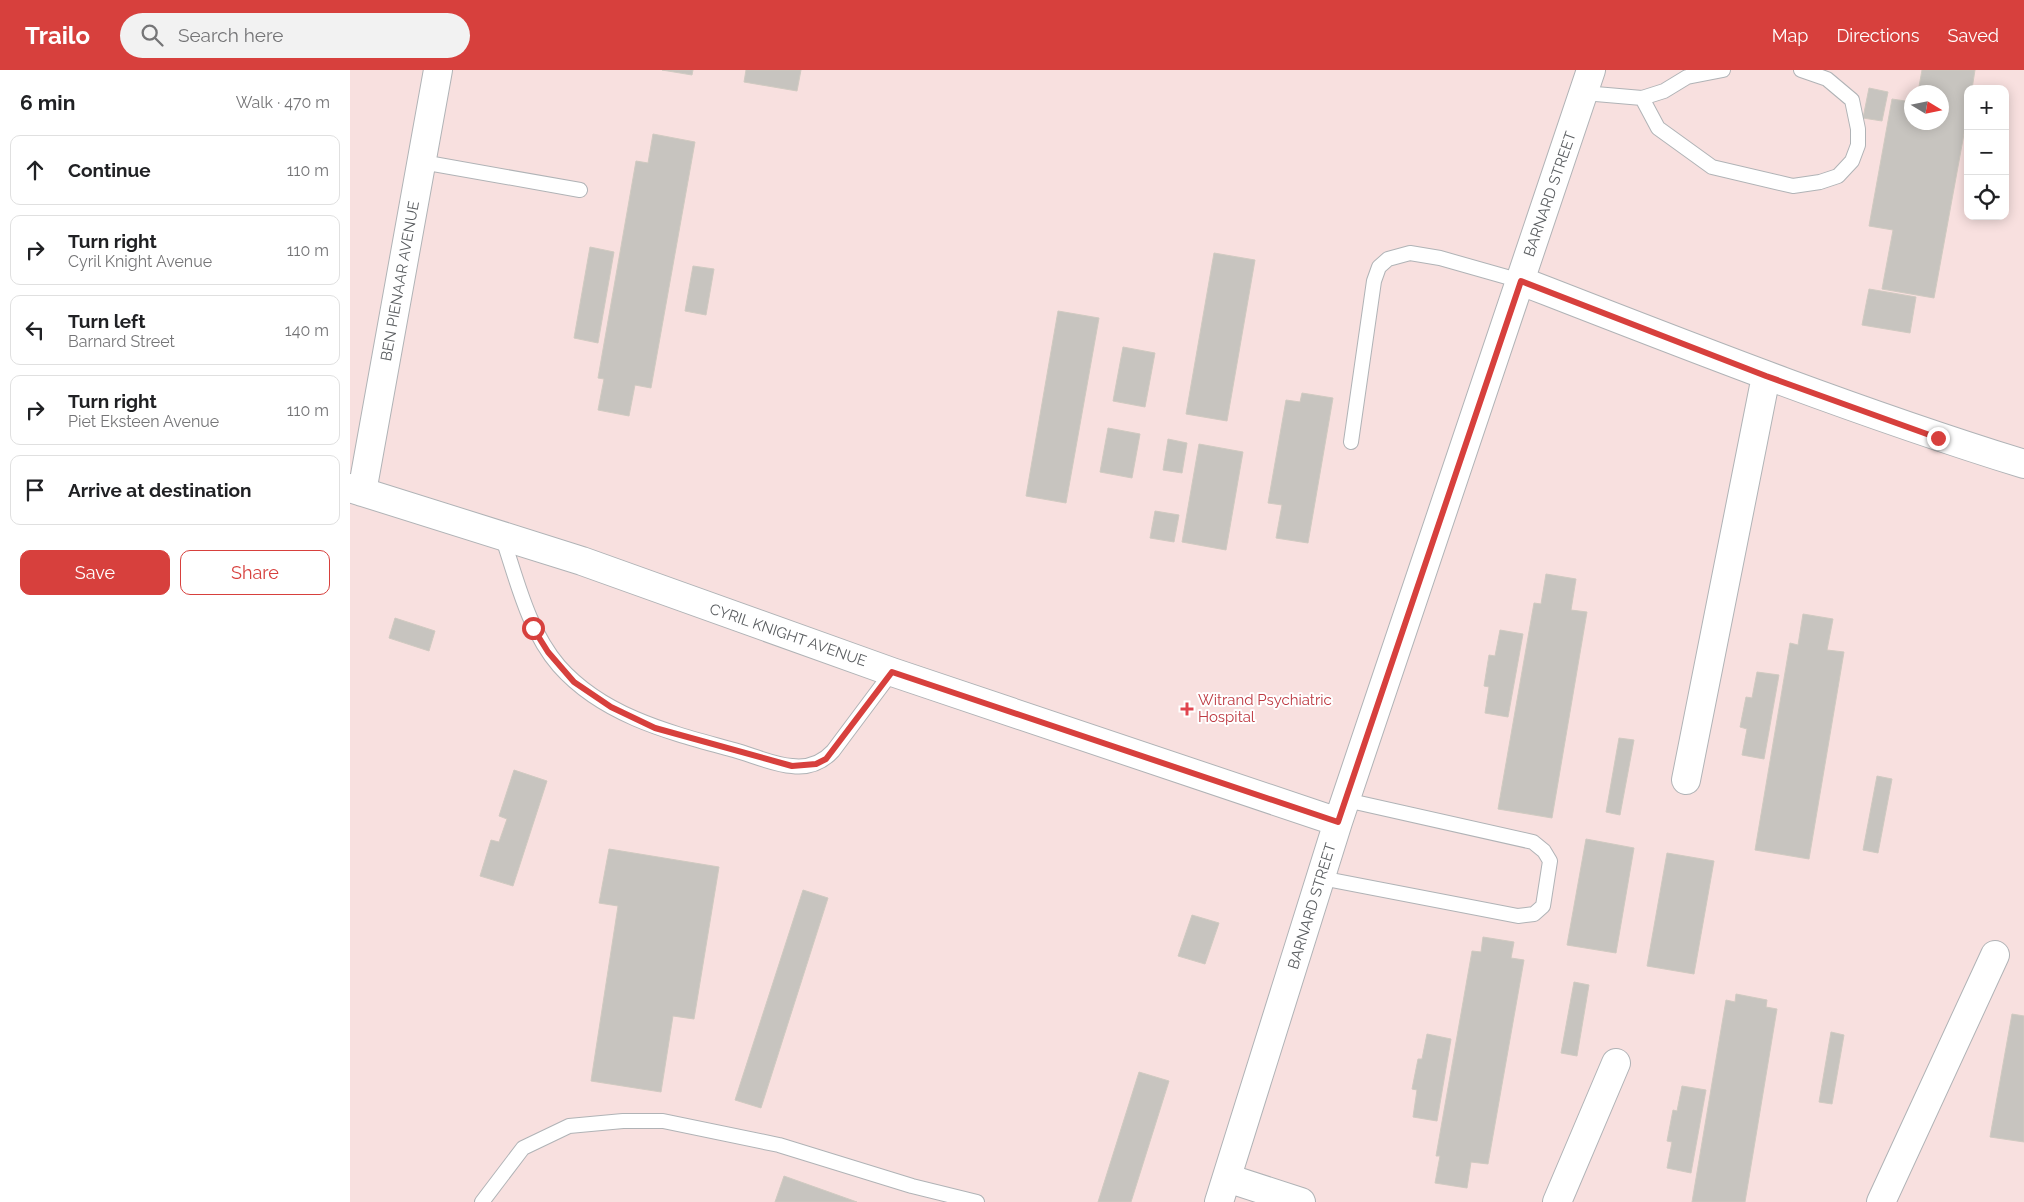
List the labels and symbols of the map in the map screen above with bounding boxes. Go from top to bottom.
north arrow [1904,85,1949,130]
street label: BARNARD STREET [1520,129,1580,259]
street label: BEN PIENAAR AVENUE [377,199,423,363]
route end [1927,427,1950,450]
street label: CYRIL KNIGHT AVENUE [707,600,869,670]
route start [522,617,545,640]
place label: Witrand Psychiatric Hospital [1198,691,1332,726]
marker: Witrand Psychiatric Hospital [1180,702,1194,716]
street label: BARNARD STREET [1284,841,1340,971]

